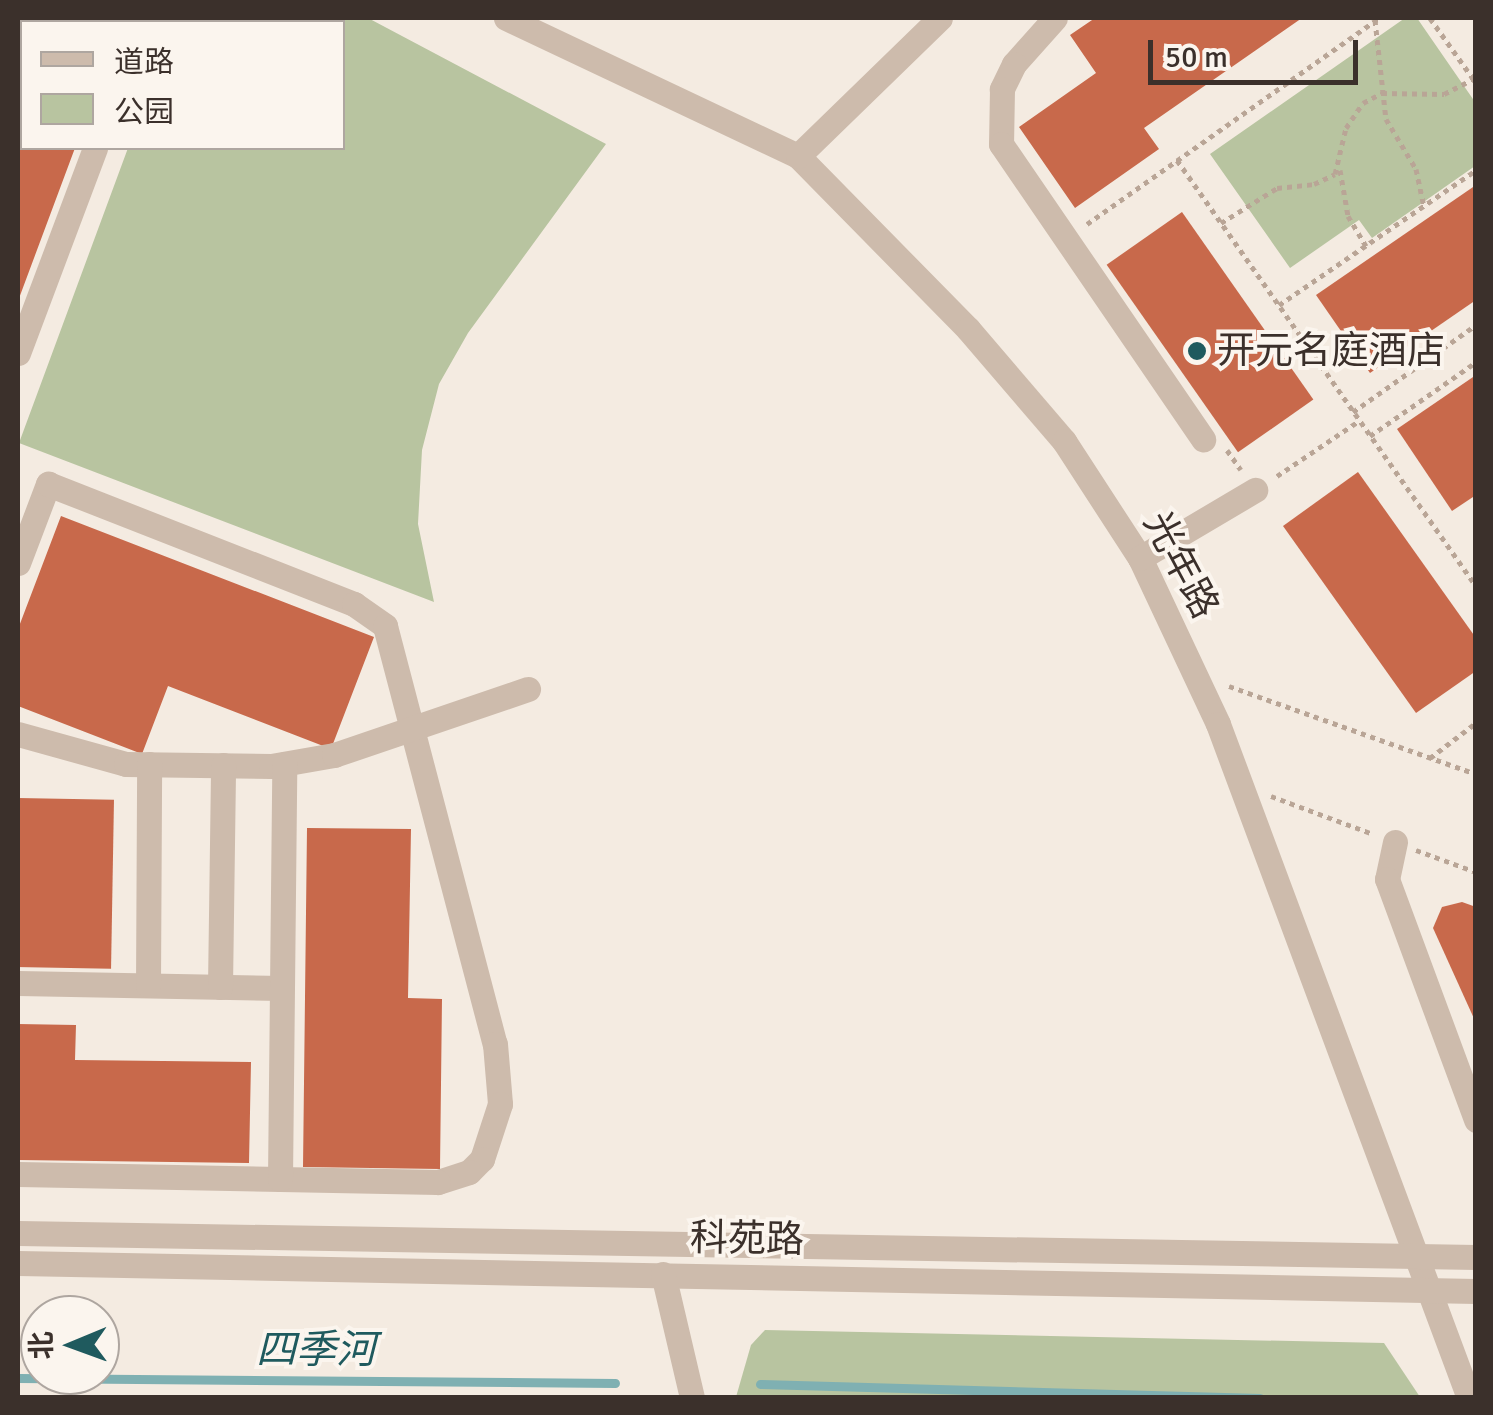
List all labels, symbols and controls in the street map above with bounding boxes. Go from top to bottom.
legend [20,20,345,150]
scale bar [1153,20,1363,82]
text: 50 m [1165,39,1228,76]
text: 道路 [114,44,174,81]
text: 公园 [114,94,174,131]
place label: 开元名庭酒店 [1217,328,1445,374]
marker: 开元名庭酒店 [1186,340,1208,362]
street label: 光年路 [1134,504,1228,626]
street label: 科苑路 [690,1215,804,1263]
north arrow [20,1295,120,1395]
water label: 四季河 [256,1326,376,1374]
text: 北 [25,1331,59,1360]

